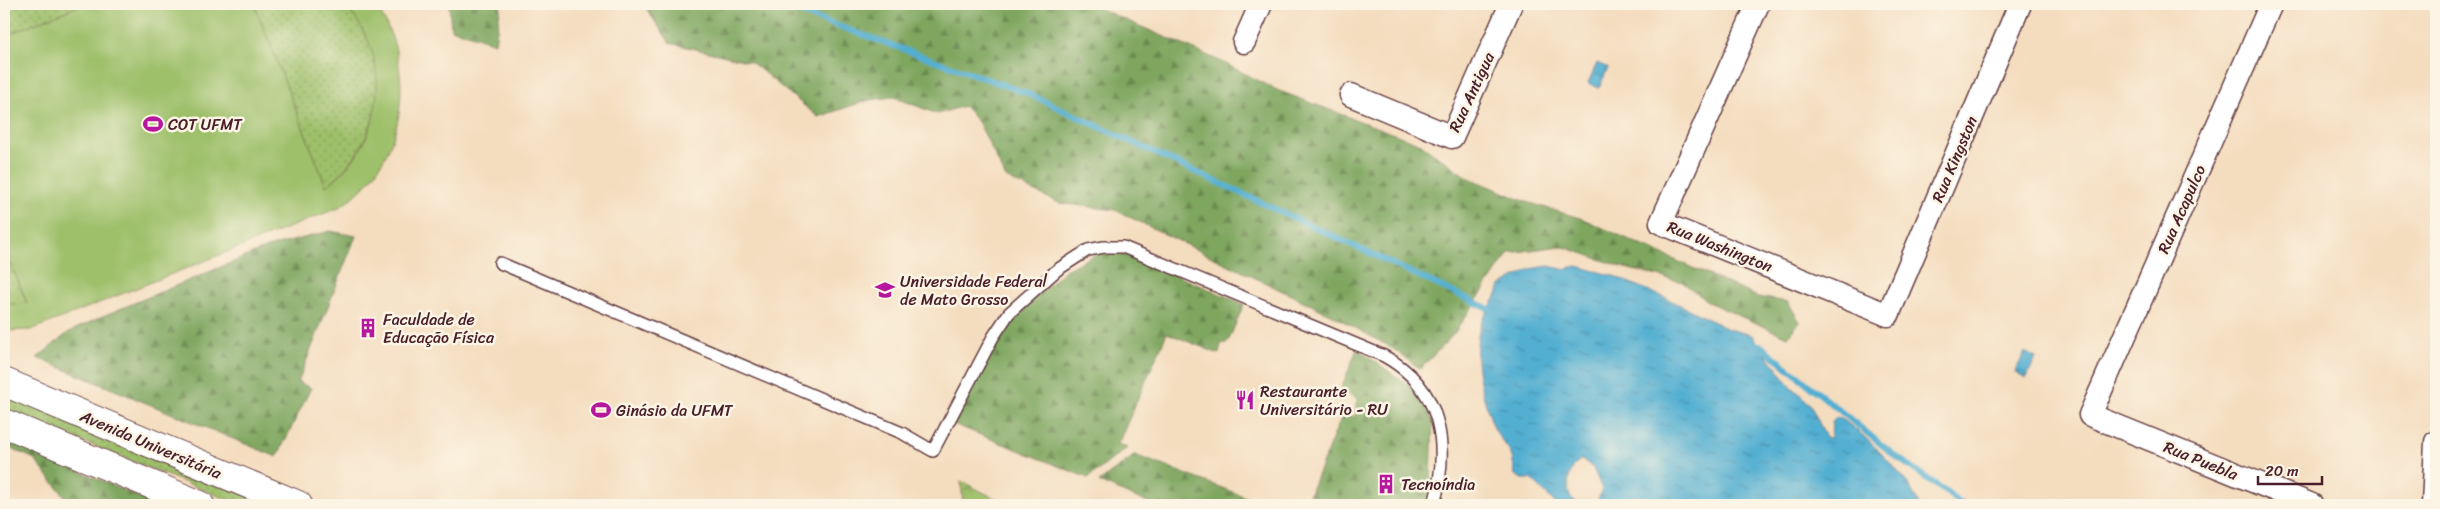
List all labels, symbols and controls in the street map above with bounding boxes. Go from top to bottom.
street label: Rua Antigua [1440,46,1503,137]
place label: COT UFMT [168,110,243,139]
street label: Rua Kingston [1923,111,1986,207]
sports icon: COT UFMT [142,113,164,135]
street label: Rua Acapulco [2149,160,2214,258]
street label: Rua Washington [1663,212,1777,281]
place label: Universidade Federal de Mato Grosso [900,267,1048,314]
school or university icon: Universidade Federal de Mato Grosso [874,279,896,301]
place label: Faculdade de Educação Física [383,305,495,352]
building icon: Faculdade de Educação Física [357,317,379,339]
place label: Restaurante Universitário - RU [1260,377,1388,424]
restaurant icon: Restaurante Universitário - RU [1234,389,1256,411]
place label: Ginásio da UFMT [616,396,734,425]
sports icon: Ginásio da UFMT [590,399,612,421]
street label: Avenida Universitária [74,401,227,488]
street label: Rua Puebla [2159,432,2243,489]
scale bar [2258,454,2321,486]
text: 20 m [2265,458,2299,484]
place label: Tecnoíndia [1401,470,1475,499]
building icon: Tecnoíndia [1375,473,1397,495]

